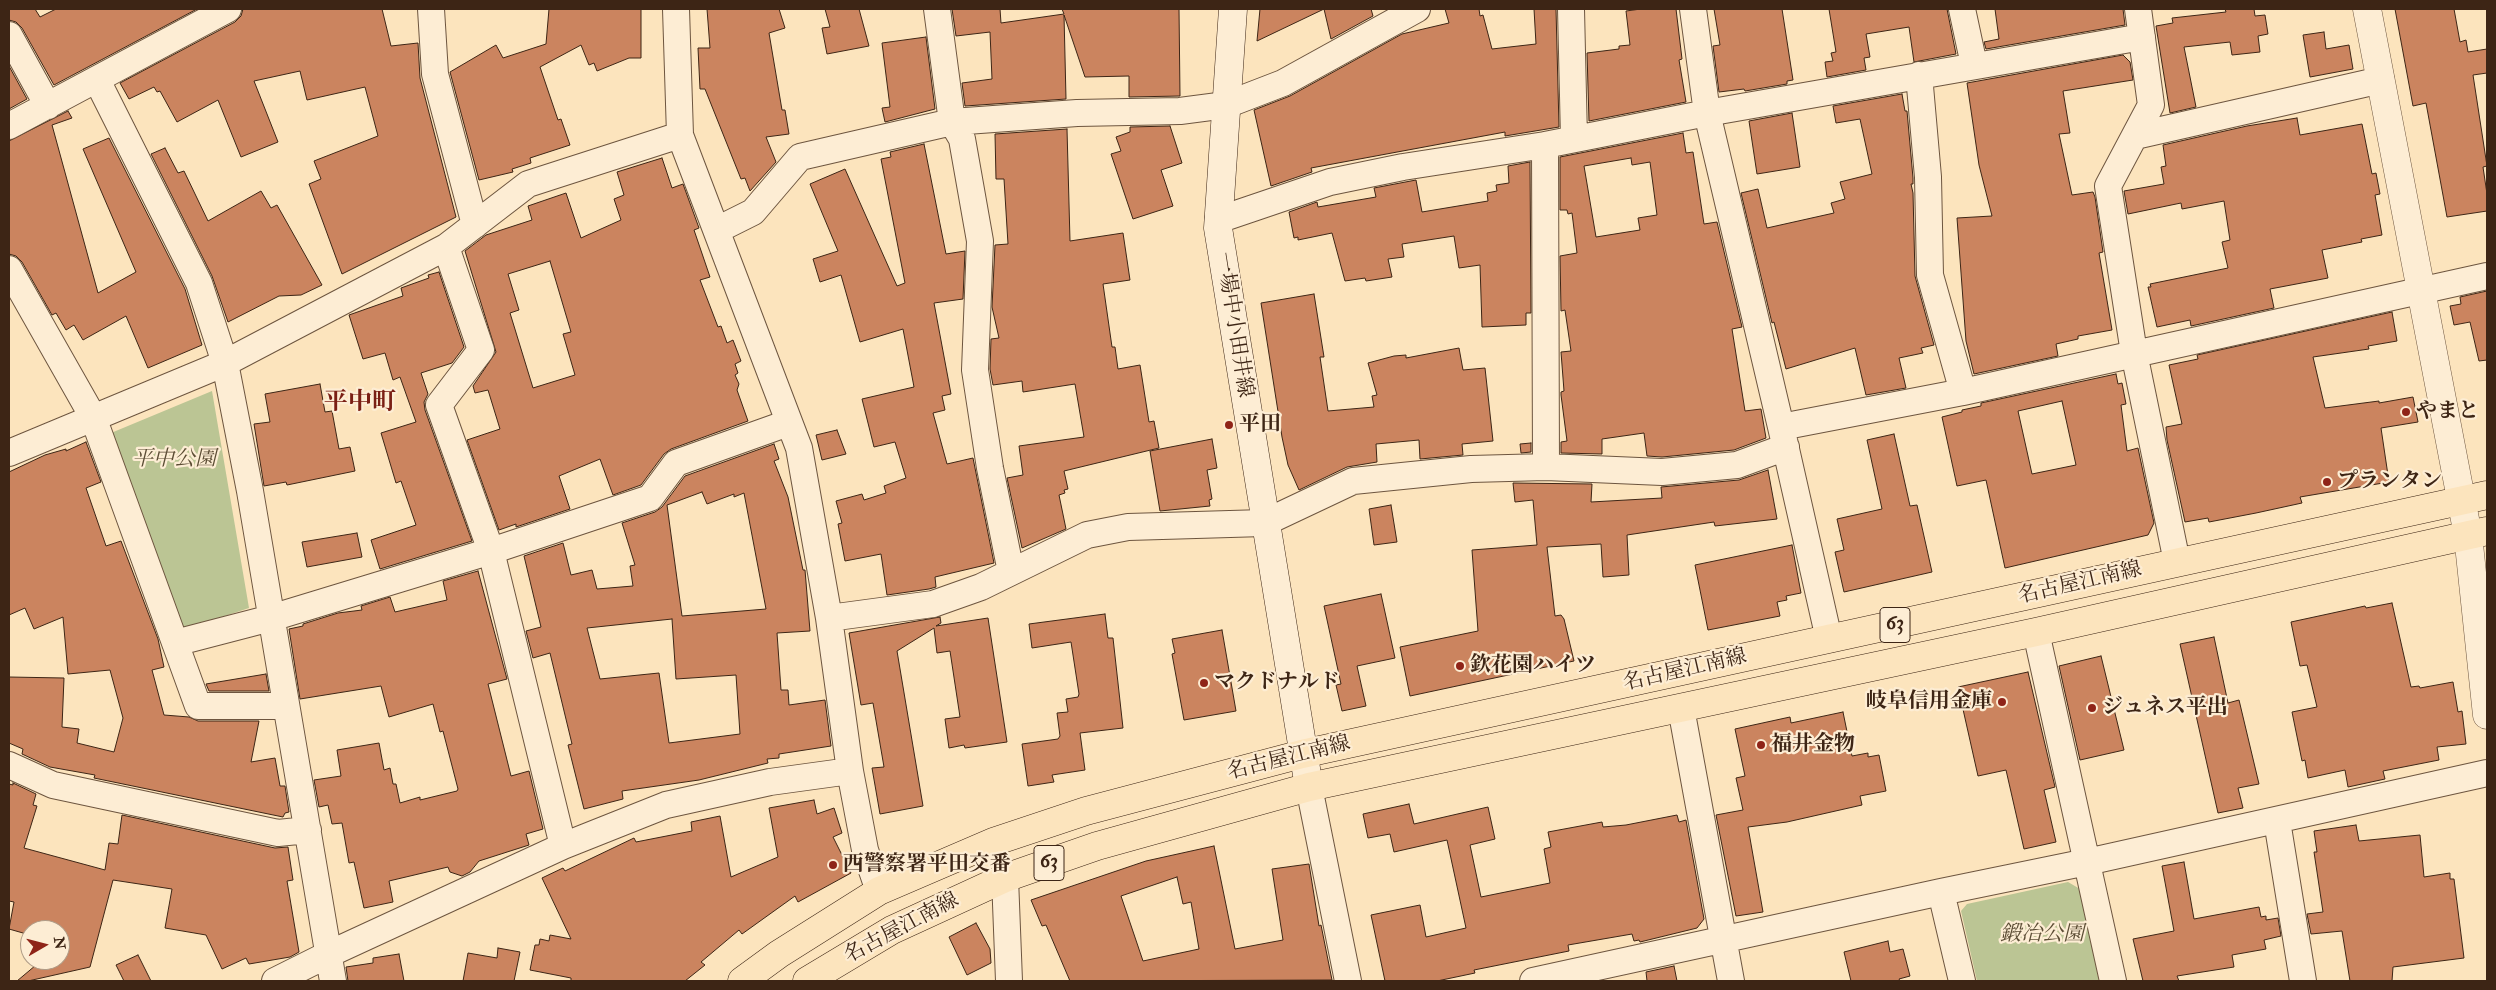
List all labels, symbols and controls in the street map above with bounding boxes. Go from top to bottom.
street label: 一場中小田井線 [1209,250,1257,400]
district label: 平中町 [324,390,396,418]
place label: やまと [2416,399,2479,425]
marker: やまと [2400,406,2412,418]
place label: 平田 [1239,412,1281,438]
marker: 平田 [1223,419,1235,431]
park label: 平中公園 [132,447,216,473]
place label: プランタン [2337,469,2442,495]
marker: プランタン [2321,476,2333,488]
street label: 名古屋江南線 [2016,558,2144,610]
road number: 63 [1880,608,1910,642]
street label: 名古屋江南線 [1621,645,1749,697]
place label: 欽花園ハイツ [1470,653,1596,679]
marker: 欽花園ハイツ [1454,660,1466,672]
place label: マクドナルド [1214,670,1340,696]
marker: マクドナルド [1198,677,1210,689]
place label: 岐阜信用金庫 [1866,689,1992,715]
place label: ジュネス平出 [2102,695,2228,721]
marker: 岐阜信用金庫 [1996,696,2008,708]
marker: ジュネス平出 [2086,702,2098,714]
street label: 名古屋江南線 [1225,732,1353,786]
place label: 福井金物 [1771,732,1855,758]
marker: 福井金物 [1755,739,1767,751]
road number: 63 [1034,846,1064,880]
place label: 西警察署平田交番 [843,852,1011,878]
marker: 西警察署平田交番 [827,859,839,871]
street label: 名古屋江南線 [840,888,964,970]
north arrow [20,920,70,970]
park label: 鍛冶公園 [2000,922,2084,948]
text: N [50,936,69,950]

